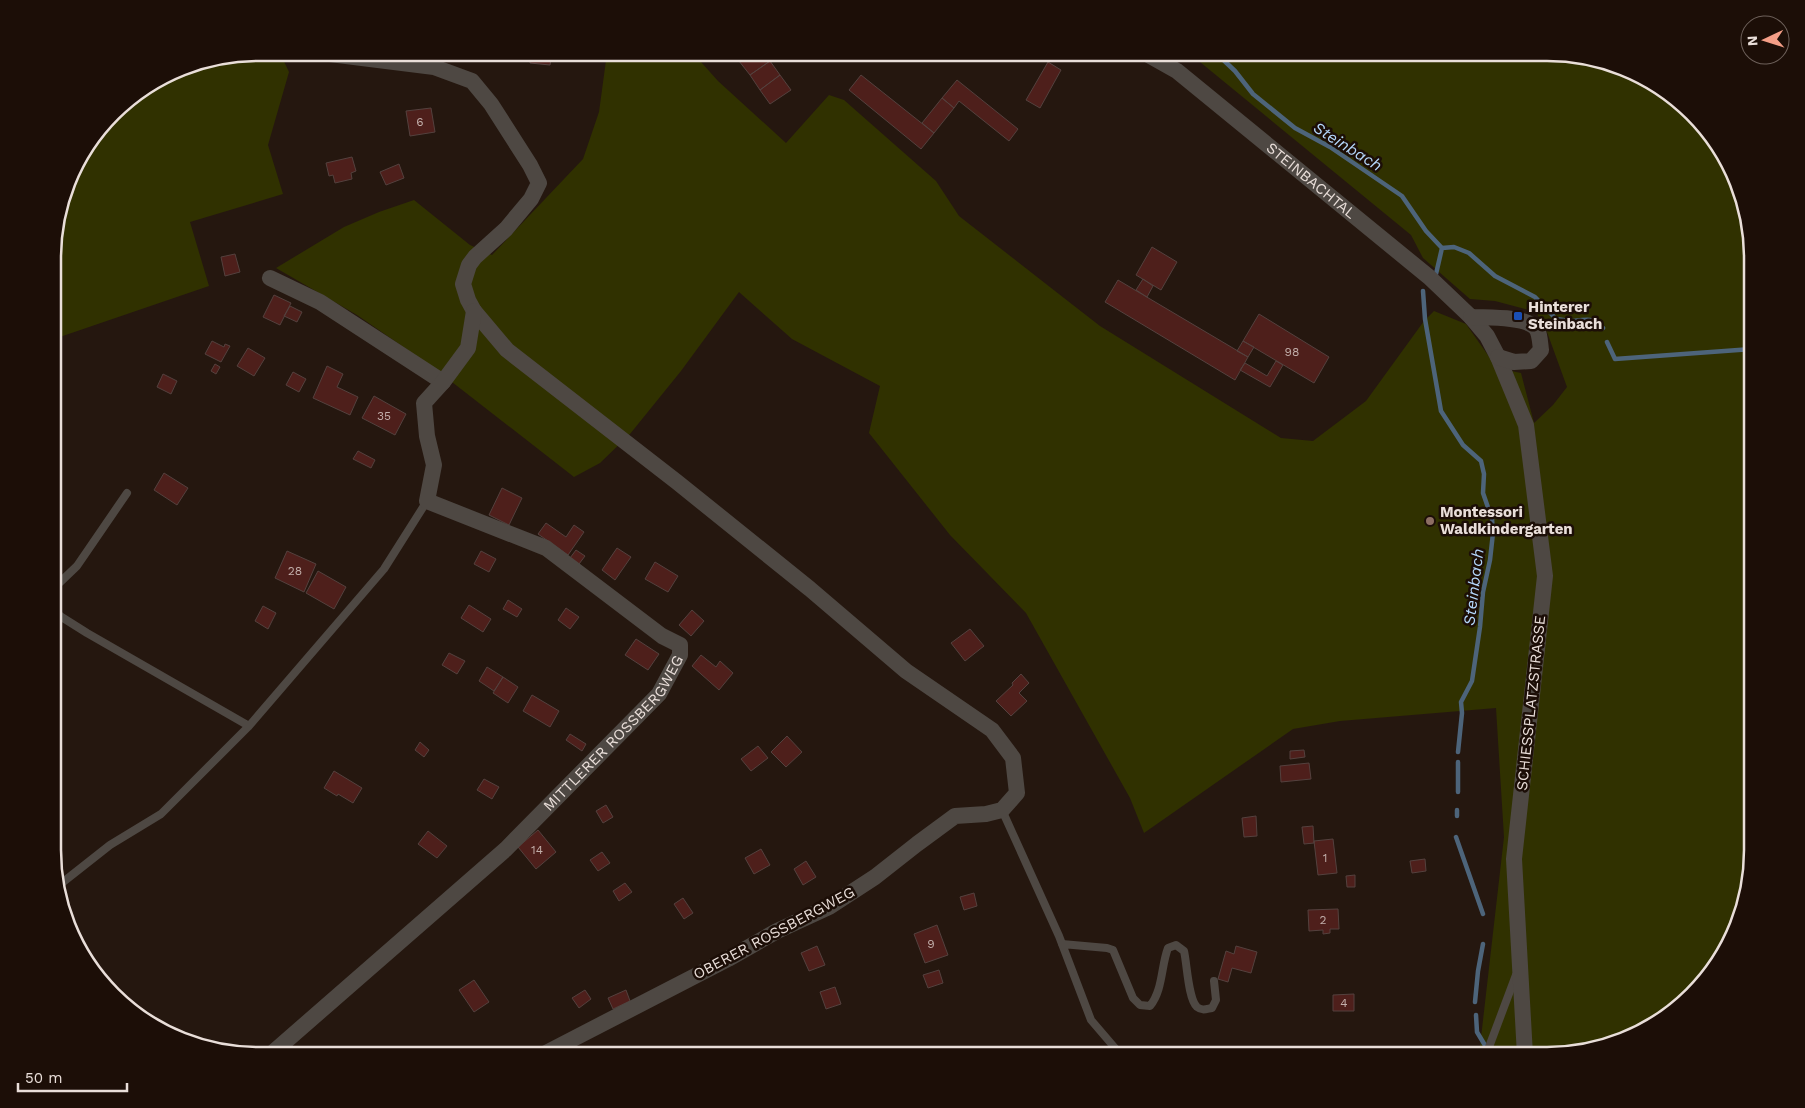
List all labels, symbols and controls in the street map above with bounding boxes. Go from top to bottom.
north arrow [1740,15,1790,65]
text: N [1744,35,1760,47]
house number: 6 [416,115,424,129]
water label: Steinbach [1310,118,1386,175]
street label: STEINBACHTAL [1263,139,1360,223]
place label: Hinterer Steinbach [1528,298,1602,333]
marker: Hinterer Steinbach [1512,310,1524,322]
house number: 98 [1285,345,1299,359]
house number: 35 [377,409,391,423]
place label: Montessori Waldkindergarten [1440,503,1573,538]
marker: Montessori Waldkindergarten [1424,515,1436,527]
water label: Steinbach [1459,547,1488,627]
house number: 28 [288,564,302,578]
street label: SCHIESSPLATZSTRASSE [1513,614,1549,792]
street label: MITTLERER ROSSBERGWEG [540,652,687,815]
house number: 14 [531,843,543,857]
house number: 1 [1323,851,1327,865]
street label: OBERER ROSSBERGWEG [690,883,858,983]
house number: 2 [1320,913,1327,927]
house number: 9 [927,937,935,951]
house number: 4 [1340,996,1348,1010]
scale bar [18,1060,126,1092]
text: 50 m [25,1069,62,1087]

